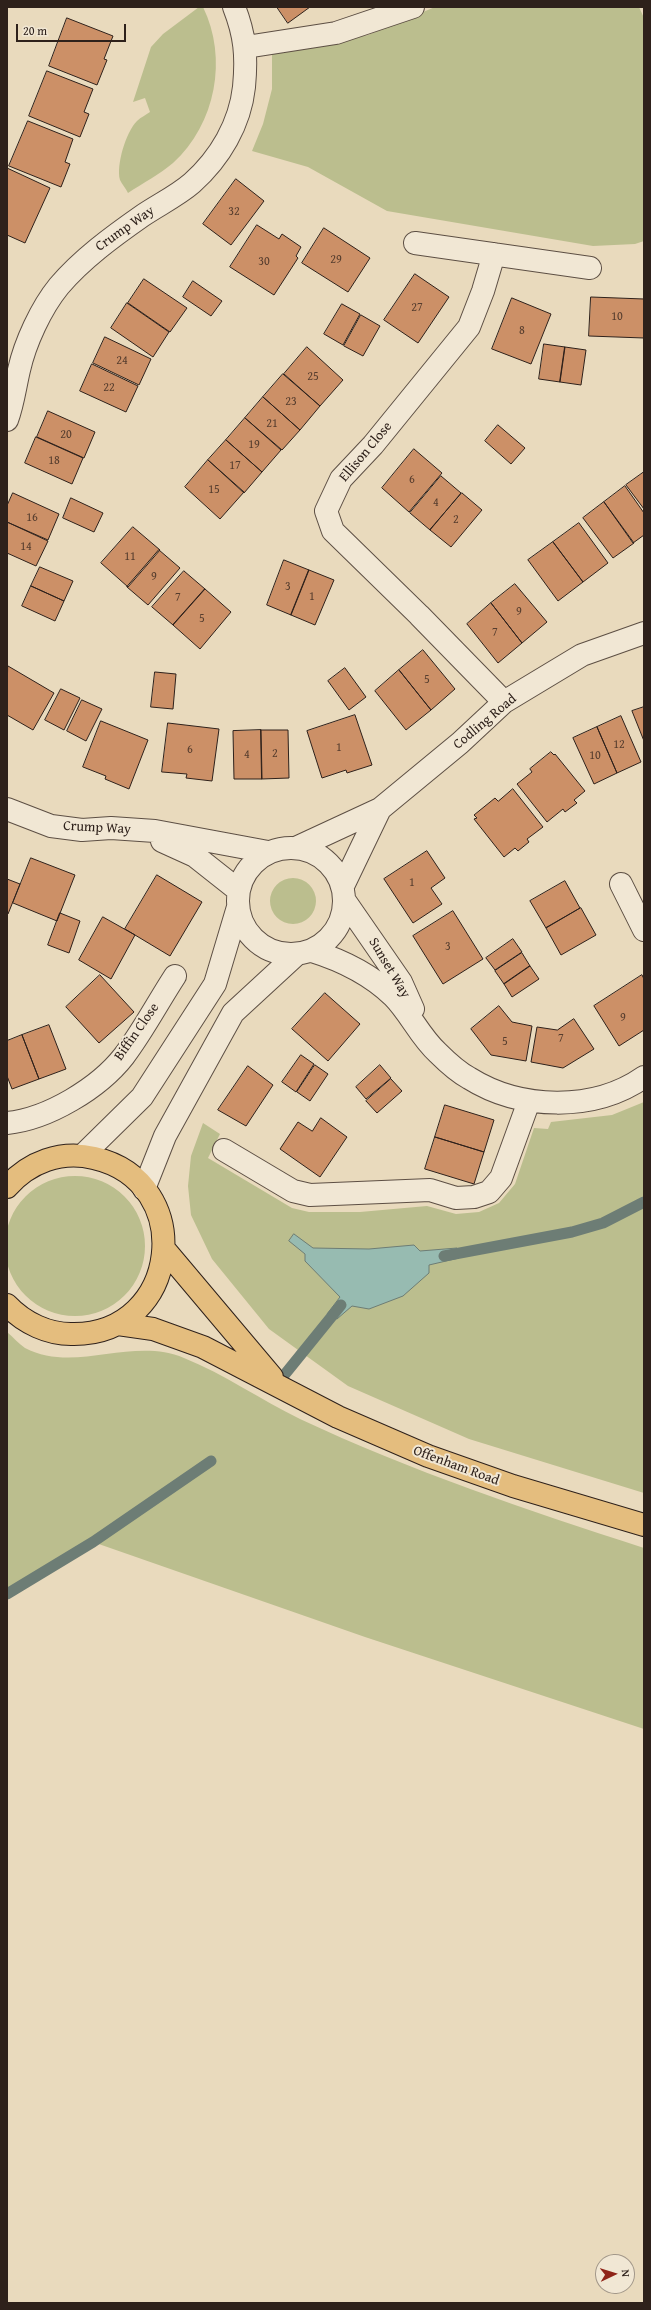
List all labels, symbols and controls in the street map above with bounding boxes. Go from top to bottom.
scale bar [18,16,128,42]
text: 20 m [23,22,47,39]
street label: Crump Way [92,203,158,255]
house number: 32 [228,205,240,219]
house number: 29 [330,253,342,267]
house number: 30 [258,255,270,269]
house number: 27 [411,301,423,315]
house number: 10 [611,310,623,324]
house number: 8 [519,324,525,338]
house number: 24 [116,354,128,368]
house number: 25 [307,370,319,384]
house number: 22 [103,381,115,395]
house number: 23 [285,395,297,409]
house number: 21 [266,417,278,431]
street label: Ellison Close [336,419,396,485]
house number: 20 [60,428,72,442]
house number: 19 [248,438,260,452]
house number: 18 [48,454,60,468]
house number: 17 [229,459,241,473]
house number: 6 [409,473,415,487]
house number: 15 [208,483,220,497]
house number: 4 [433,496,439,510]
house number: 16 [26,511,38,525]
house number: 2 [453,513,459,527]
house number: 14 [20,540,32,554]
house number: 11 [124,550,136,564]
house number: 9 [151,570,157,584]
house number: 3 [285,580,291,594]
house number: 1 [309,590,315,604]
house number: 7 [175,591,181,605]
house number: 9 [516,605,522,619]
house number: 5 [199,612,205,626]
house number: 7 [492,626,498,640]
house number: 5 [424,673,430,687]
street label: Codling Road [450,691,520,753]
house number: 12 [613,738,625,752]
house number: 1 [336,741,342,755]
house number: 6 [187,743,193,757]
house number: 2 [272,747,278,761]
house number: 4 [244,748,250,762]
house number: 10 [589,749,601,763]
street label: Crump Way [63,818,131,838]
house number: 1 [409,876,415,890]
street label: Sunset Way [364,935,414,1001]
house number: 3 [445,940,451,954]
street label: Biffin Close [111,1000,163,1064]
house number: 9 [620,1011,626,1025]
house number: 7 [558,1032,564,1046]
house number: 5 [502,1035,508,1049]
street label: Offenham Road [411,1443,501,1489]
north arrow [595,2254,635,2294]
text: N [618,2269,634,2277]

